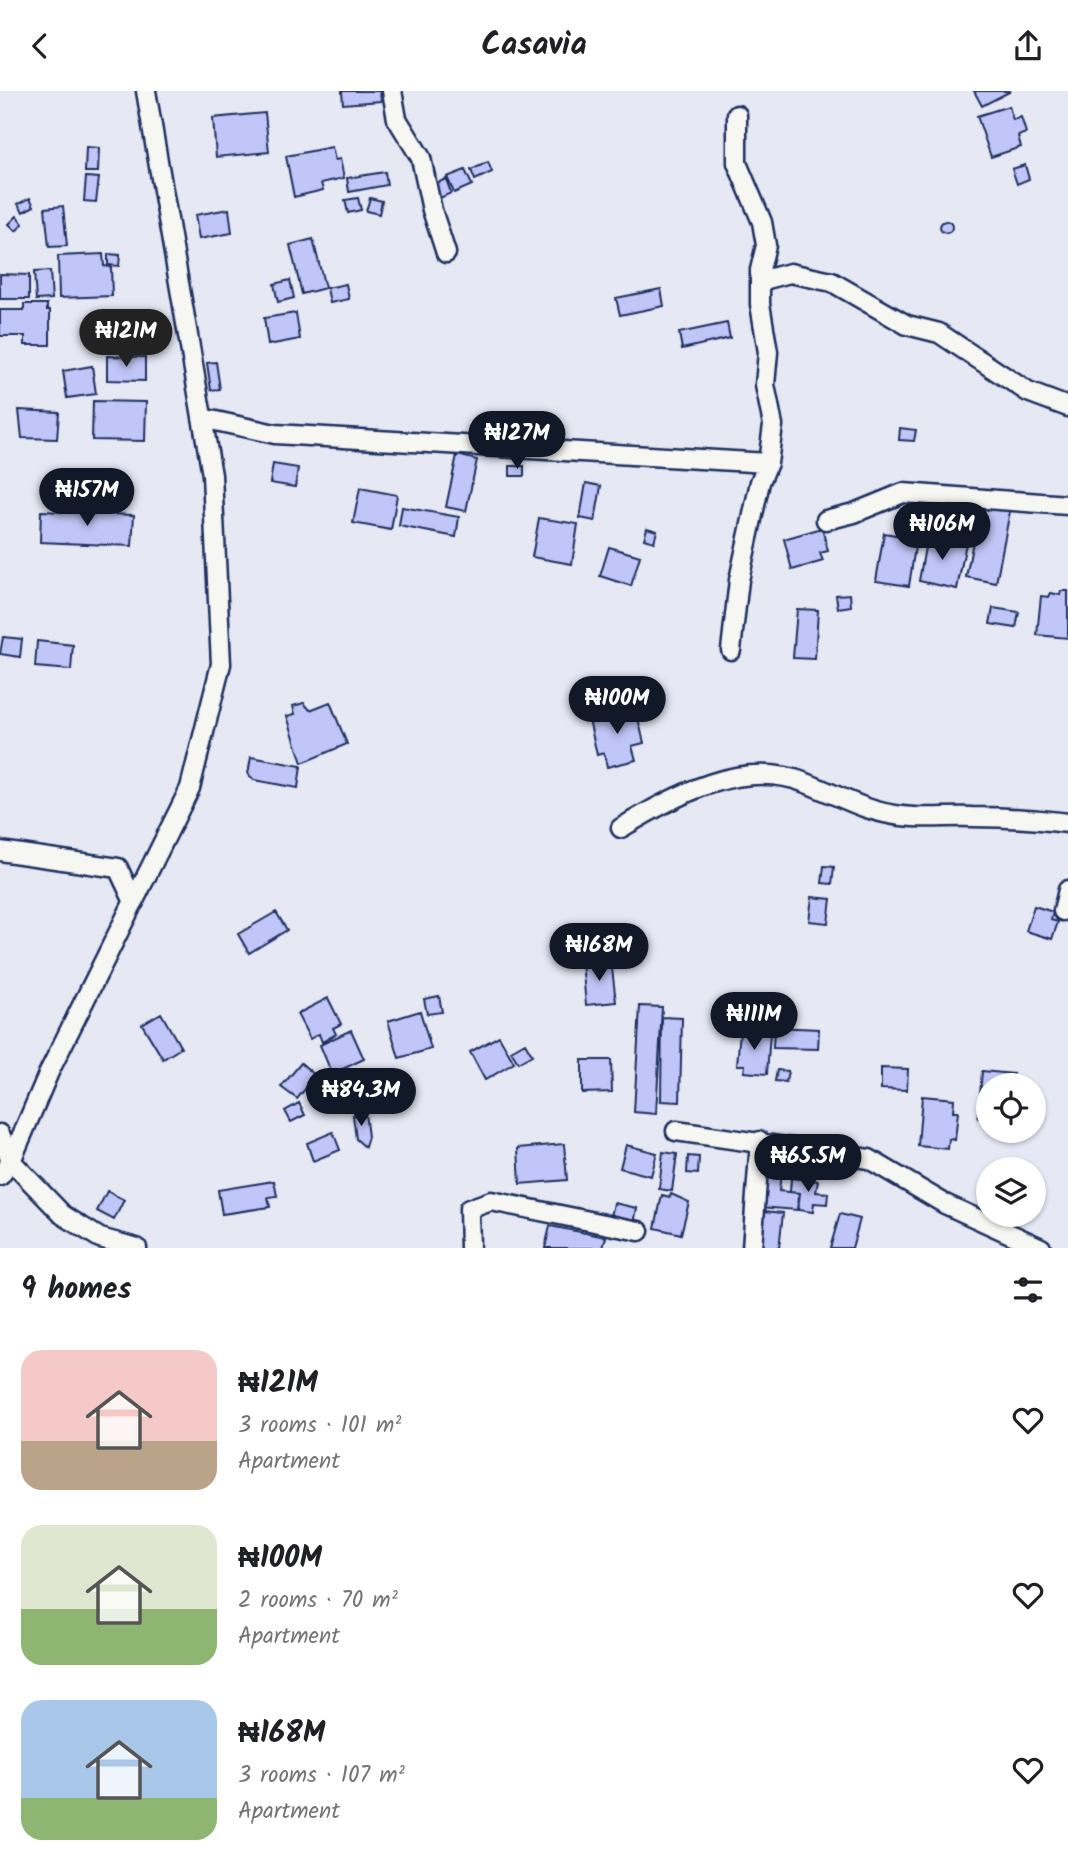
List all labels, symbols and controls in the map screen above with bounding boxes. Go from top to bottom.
text: Casavia [481,20,587,71]
icon: back [21,27,59,65]
icon: share [1009,27,1047,65]
pin: ₦121M [77,309,175,369]
text: ₦121M [95,314,157,350]
pin: ₦127M [468,411,566,471]
text: ₦127M [484,416,550,452]
pin: ₦157M [38,469,136,528]
text: ₦157M [55,473,119,509]
pin: ₦106M [893,503,991,562]
text: ₦106M [909,507,975,543]
pin: ₦100M [568,677,666,736]
text: ₦100M [585,681,649,717]
pin: ₦168M [550,923,648,983]
text: ₦168M [566,928,632,964]
pin: ₦111M [705,993,803,1052]
text: ₦111M [727,997,781,1033]
pin: ₦84.3M [304,1069,418,1128]
text: ₦84.3M [322,1073,400,1109]
map controls [976,1073,1046,1227]
button: locate [976,1073,1046,1143]
pin: ₦65.5M [751,1135,865,1194]
text: ₦65.5M [770,1139,846,1175]
button: layers [976,1157,1046,1227]
text: 9 homes [21,1266,132,1314]
icon: filters [1009,1271,1047,1309]
text: ₦121M [238,1360,318,1408]
icon: home [77,1378,161,1462]
icon: heart [1009,1401,1047,1439]
text: 3 rooms · 101 m² [238,1408,401,1444]
text: Apartment [238,1444,340,1480]
text: ₦100M [238,1535,322,1583]
icon: home [77,1553,161,1637]
icon: heart [1009,1576,1047,1614]
text: 2 rooms · 70 m² [238,1583,398,1619]
text: Apartment [238,1619,340,1655]
text: ₦168M [238,1710,325,1758]
icon: home [77,1728,161,1812]
icon: heart [1009,1751,1047,1789]
text: 3 rooms · 107 m² [238,1758,405,1794]
text: Apartment [238,1794,340,1830]

